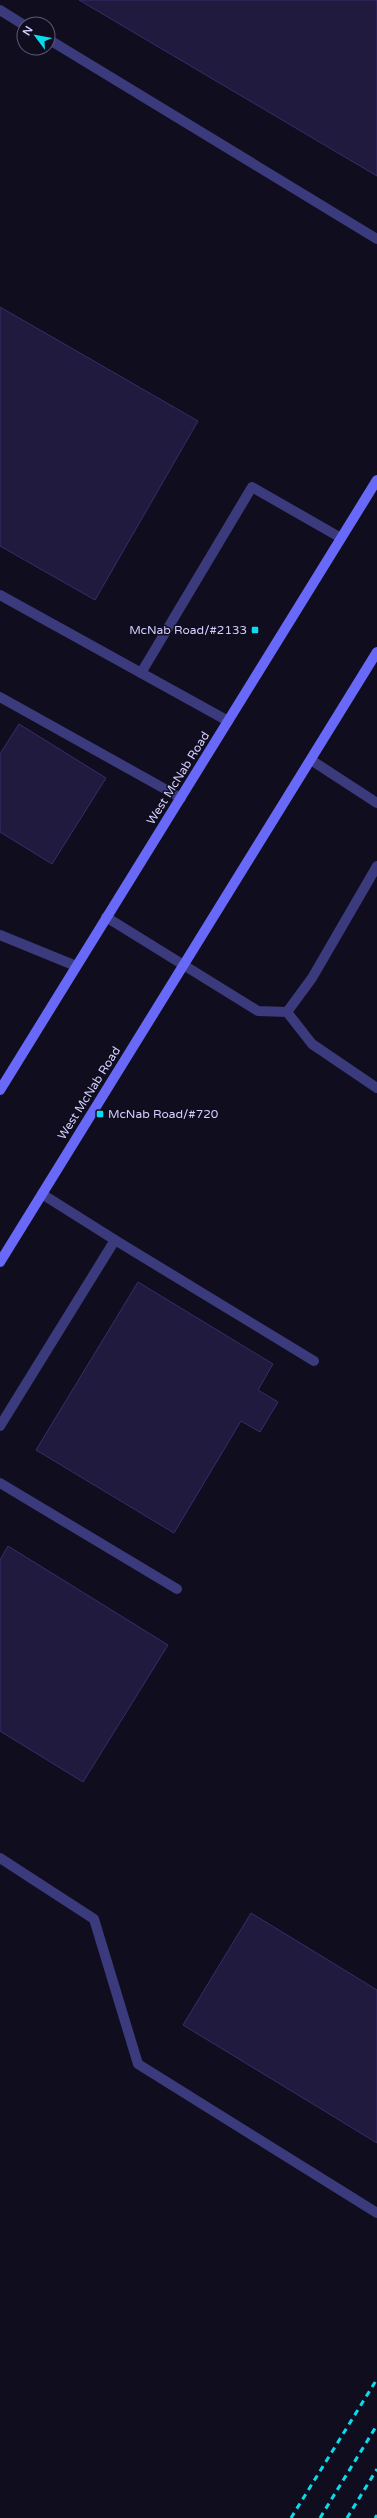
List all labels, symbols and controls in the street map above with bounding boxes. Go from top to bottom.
north arrow [16,16,56,56]
text: N [20,24,36,38]
place label: McNab Road/#2133 [129,623,247,637]
marker: McNab Road/#2133 [250,625,260,635]
street label: West McNab Road [144,729,212,827]
street label: West McNab Road [55,1044,123,1142]
place label: McNab Road/#720 [108,1107,219,1121]
marker: McNab Road/#720 [95,1109,105,1119]

